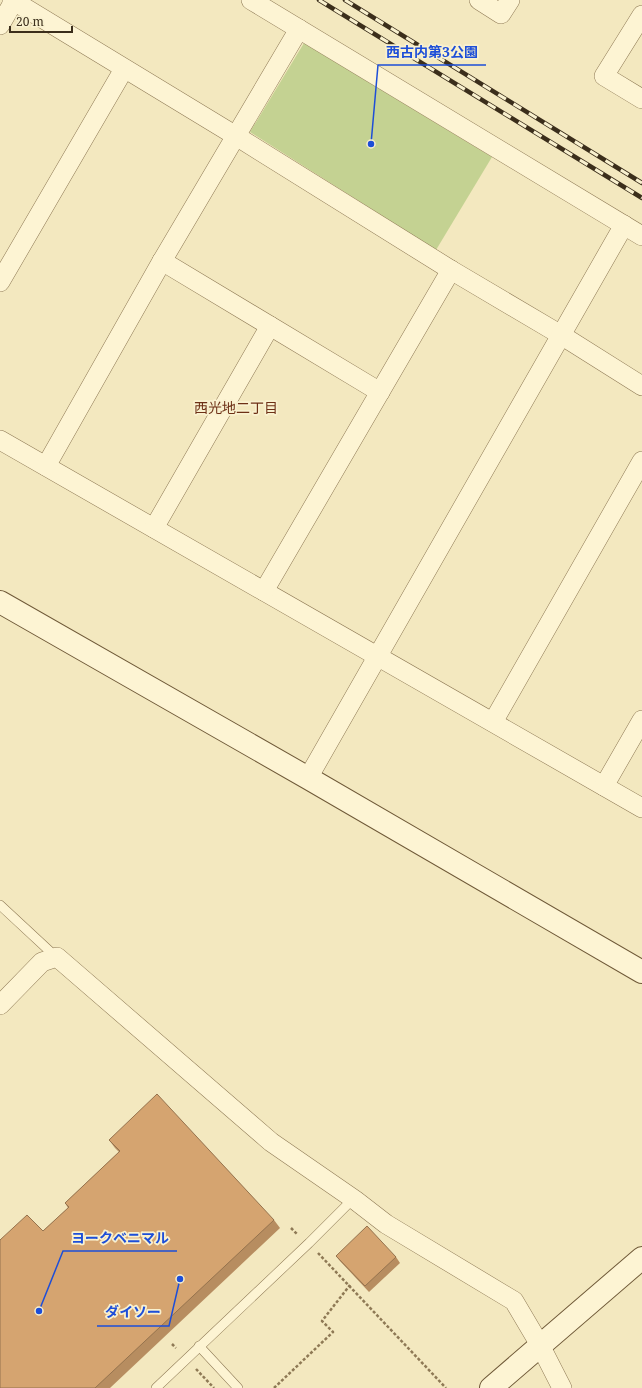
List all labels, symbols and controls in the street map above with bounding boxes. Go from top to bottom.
scale bar [10,8,72,34]
text: 20 m [16,13,44,30]
callout: 西古内第3公園 [378,39,486,65]
text: 西古内第3公園 [386,42,478,61]
district label: 西光地二丁目 [194,398,278,417]
callout: ヨークベニマル [63,1225,177,1251]
text: ヨークベニマル [71,1228,169,1247]
callout: ダイソー [97,1300,169,1326]
text: ダイソー [105,1302,161,1321]

